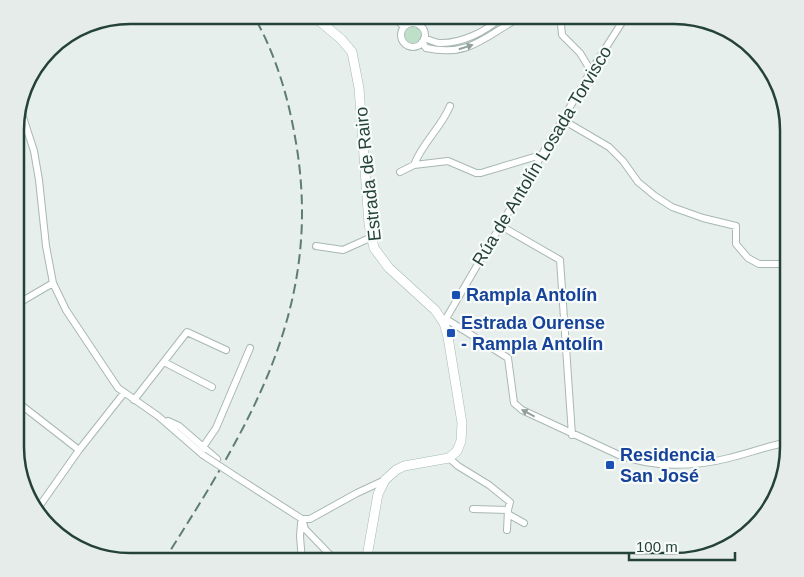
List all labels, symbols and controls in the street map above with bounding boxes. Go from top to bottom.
street label: Rúa de Antolín Losada Torvisco [468,42,616,270]
one-way arrow [459,43,474,51]
street label: Estrada de Rairo [351,106,385,242]
place label: Rampla Antolín [466,285,597,305]
marker: Rampla Antolín [450,289,462,301]
place label: Estrada Ourense - Rampla Antolín [461,313,605,354]
marker: Estrada Ourense - Rampla Antolín [445,327,457,339]
one-way arrow [521,409,535,417]
place label: Residencia San José [620,445,716,486]
marker: Residencia San José [604,459,616,471]
scale bar [629,530,735,562]
text: 100 m [636,538,678,555]

